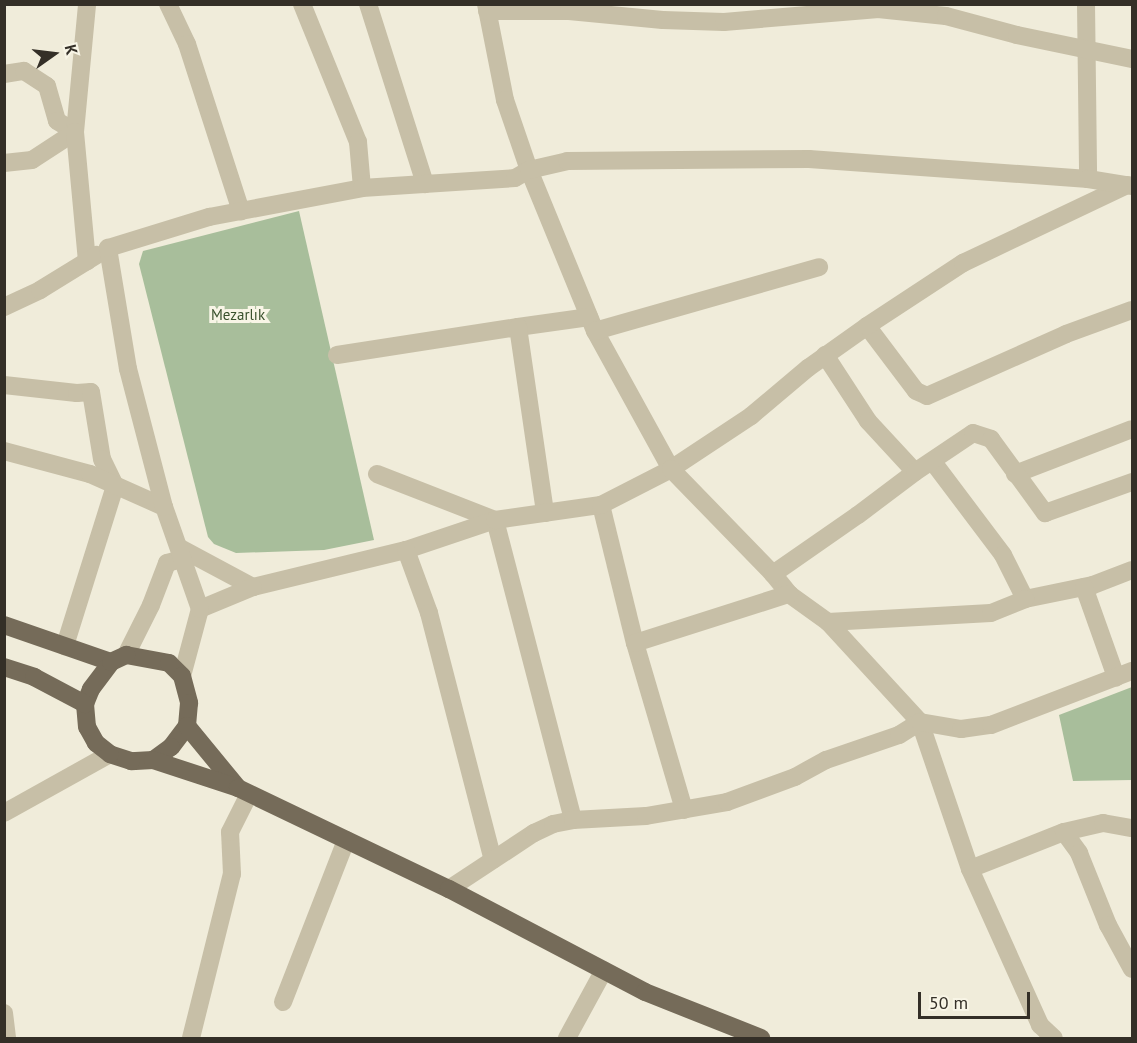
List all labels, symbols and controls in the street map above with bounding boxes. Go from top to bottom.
north arrow [24,24,84,84]
text: K [61,42,82,57]
park label: Mezarlık [211,306,265,324]
scale bar [921,980,1034,1018]
text: 50 m [929,991,968,1014]

